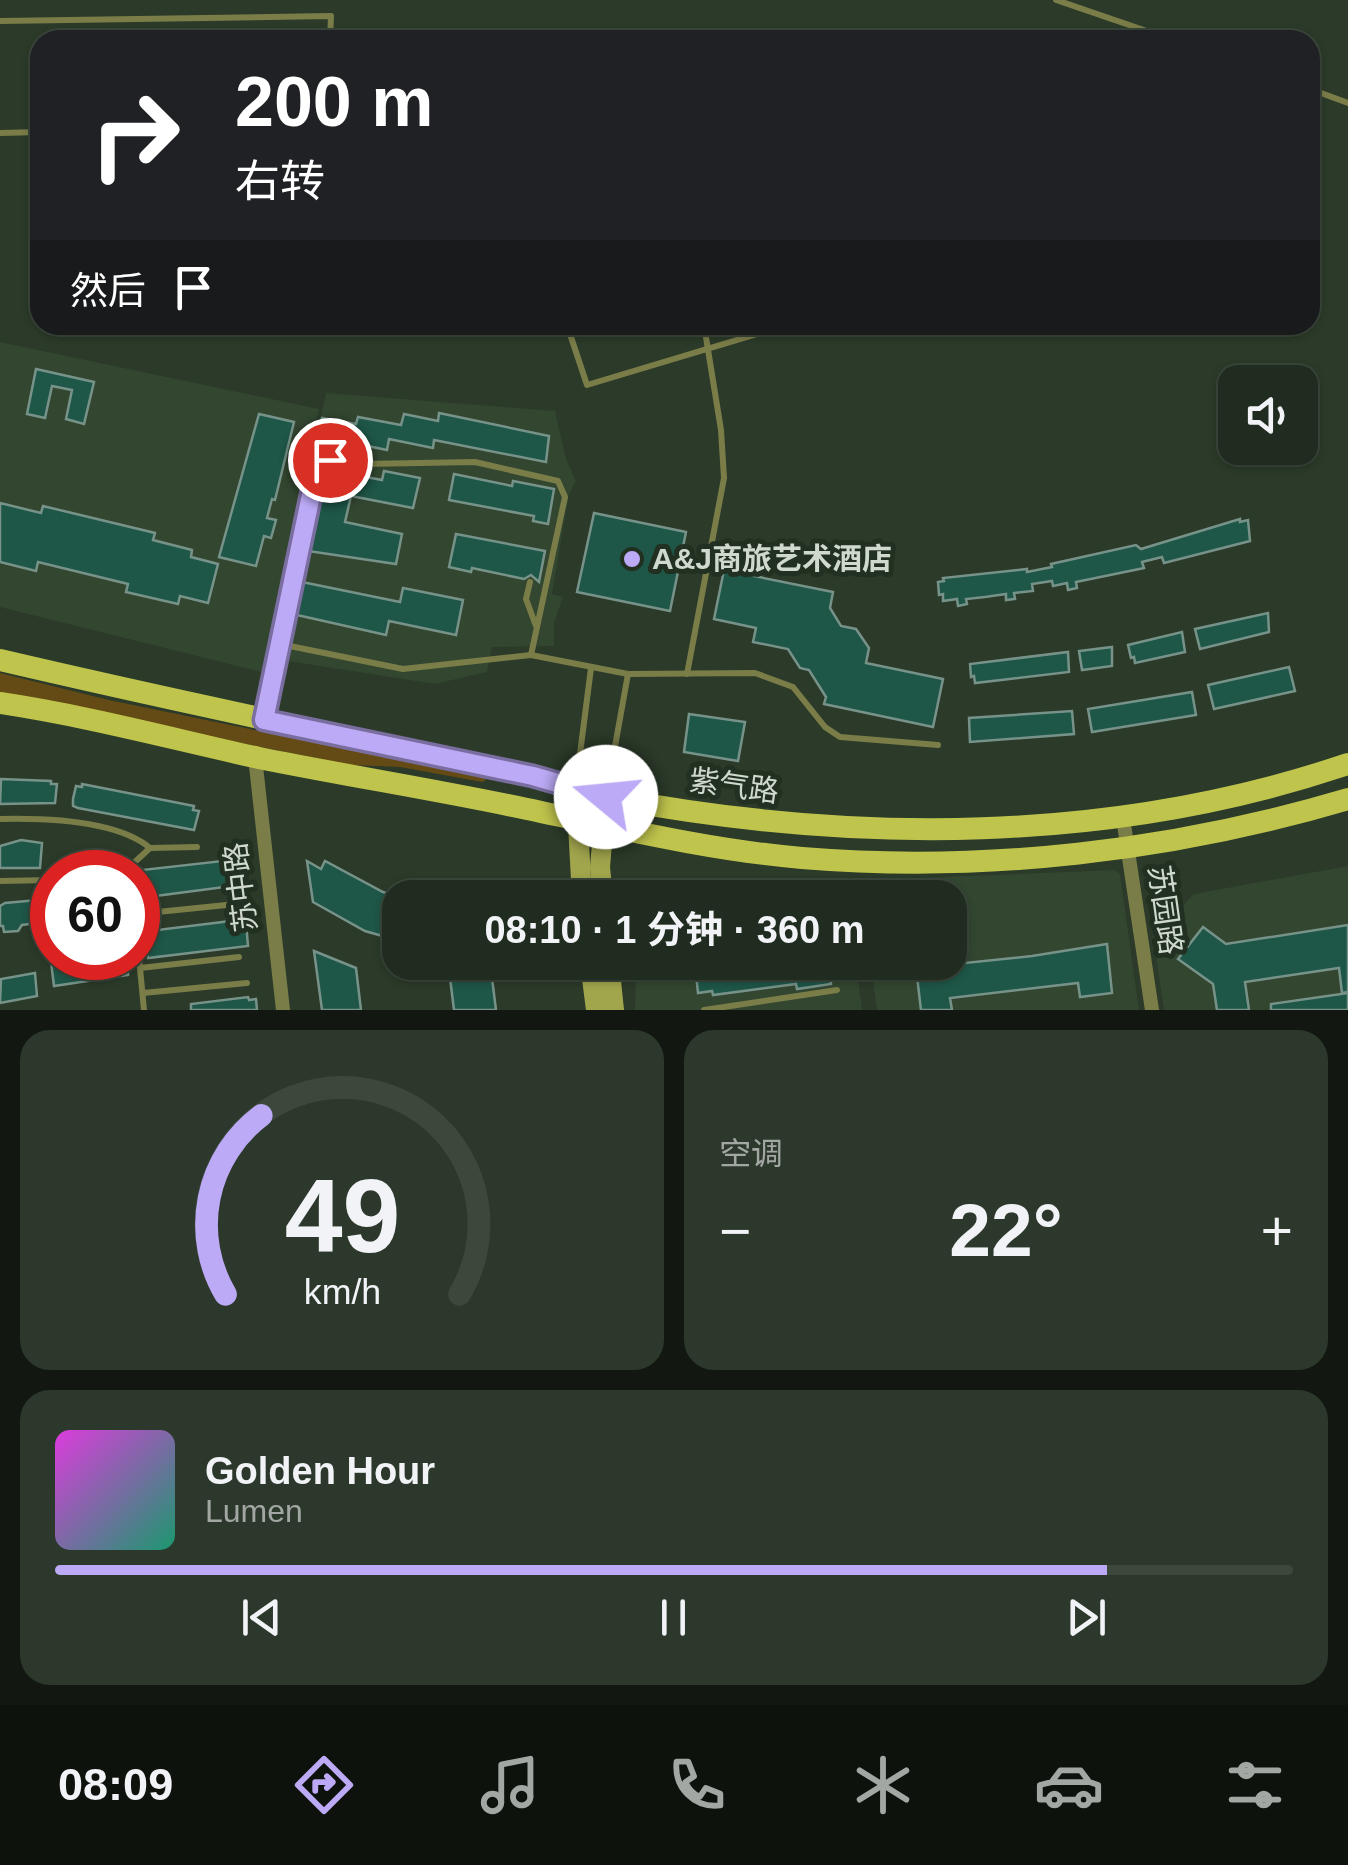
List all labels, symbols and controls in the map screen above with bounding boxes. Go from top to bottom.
text: 200 m [235,63,433,141]
icon: right [70,70,200,200]
text: 右转 [235,156,325,207]
icon: arrive [166,260,221,315]
text: 然后 [70,270,146,312]
map controls [1218,365,1318,465]
button: sound [1218,365,1318,465]
pin [288,418,373,503]
icon: arrive [303,433,358,488]
place label: A&J商旅艺术酒店 [652,542,892,575]
marker: A&J商旅艺术酒店 [621,548,643,570]
position arrow [554,745,658,849]
street label: 紫气路 [687,763,781,808]
street label: 苏中路 [219,840,262,934]
speed limit sign: 60 [30,850,160,980]
street label: 苏园路 [1143,863,1188,957]
text: 08:10 · 1 分钟 · 360 m [484,909,865,951]
text: 空调 [719,1136,783,1172]
text: 49 [284,1158,400,1274]
text: 22° [949,1188,1063,1272]
text: − [719,1200,751,1262]
text: + [1261,1200,1293,1262]
text: km/h [303,1272,381,1312]
text: Golden Hour [205,1450,435,1492]
text: Lumen [205,1493,303,1529]
icon: previous [234,1590,289,1645]
icon: pause [646,1590,701,1645]
icon: next [1059,1590,1114,1645]
icon: directions [289,1750,359,1820]
icon: music [475,1750,545,1820]
icon: phone [662,1750,732,1820]
icon: climate [848,1750,918,1820]
icon: car [1034,1750,1104,1820]
icon: filters [1220,1750,1290,1820]
text: 08:09 [58,1759,173,1810]

